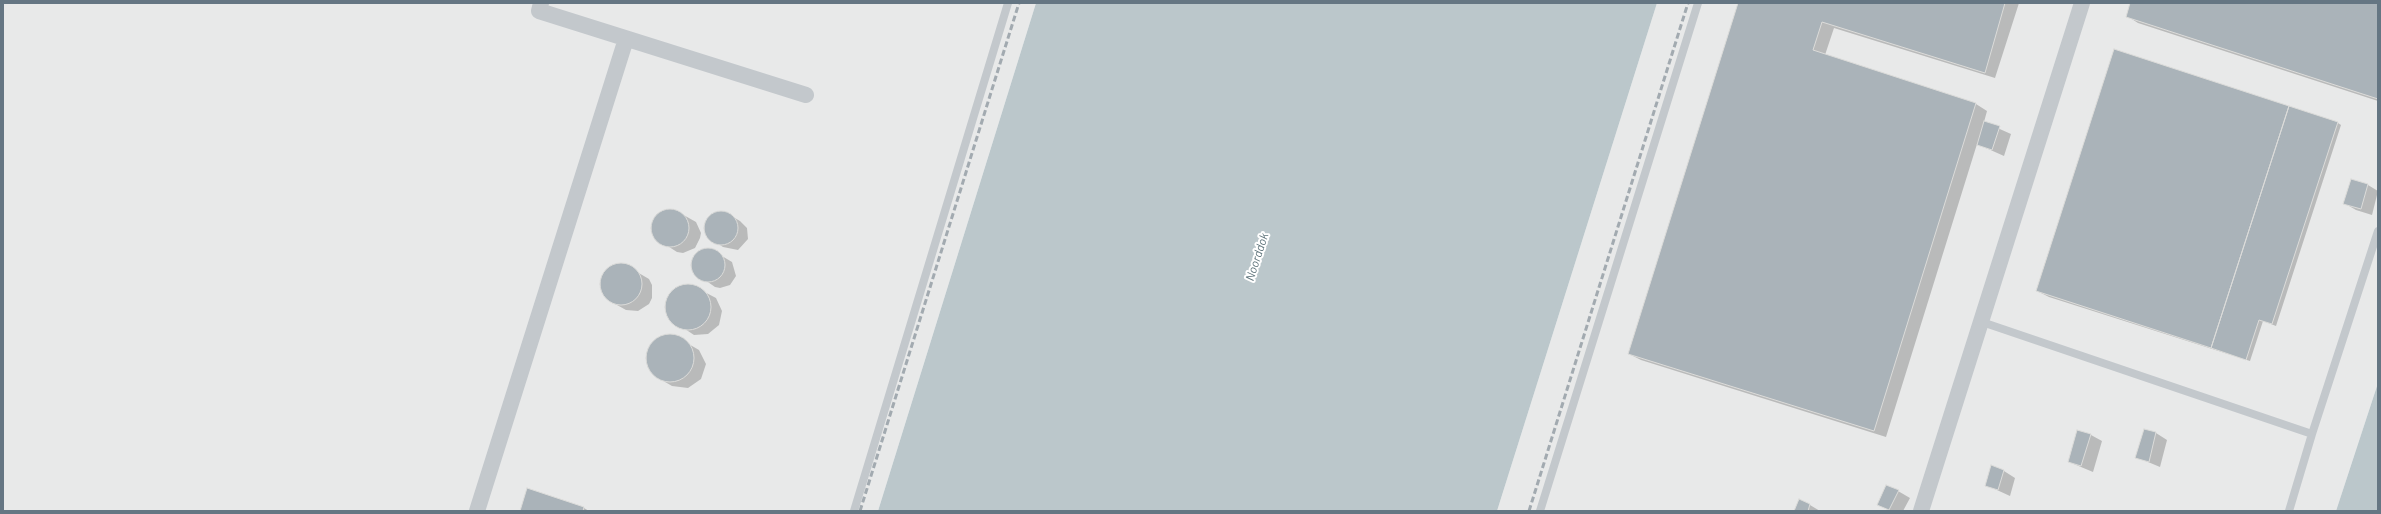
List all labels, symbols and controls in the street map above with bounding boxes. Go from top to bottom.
water label: Noorddok [1242,231,1272,283]

